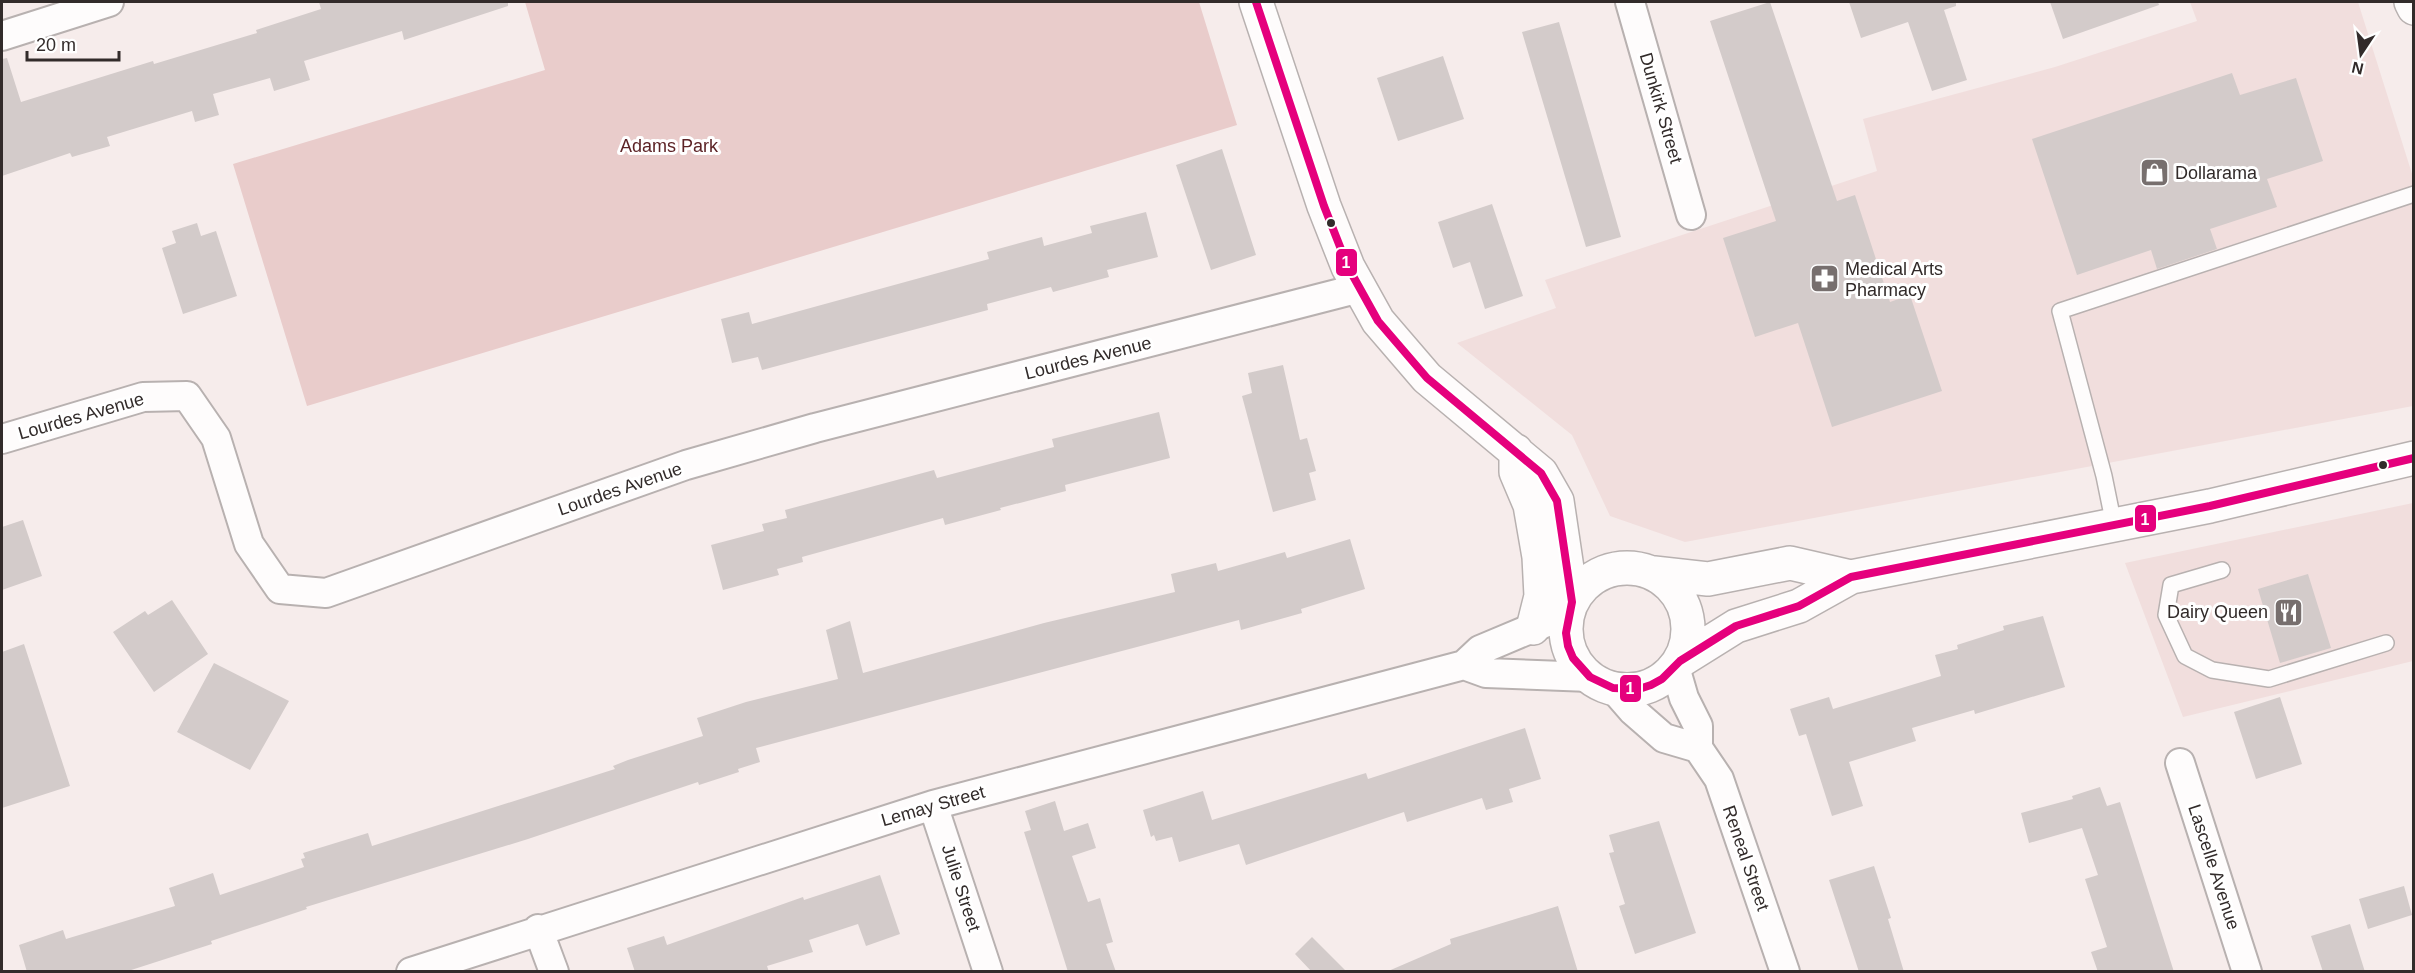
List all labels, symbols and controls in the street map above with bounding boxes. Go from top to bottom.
scale bar [27,24,118,62]
north arrow [2331,24,2391,84]
text: 20 m [36,35,76,55]
street label: Dunkirk Street [1636,50,1686,166]
text: N [2350,59,2365,78]
park label: Adams Park [620,136,719,156]
shop icon: Dollarama [2138,157,2170,189]
place label: Dollarama [2175,163,2258,183]
unlabelled marker [1325,217,1337,229]
line badge: 1 [1335,248,1358,277]
text: 1 [1342,254,1351,271]
place label: Medical Arts Pharmacy [1845,259,1943,300]
pharmacy icon: Medical Arts Pharmacy [1808,263,1840,295]
street label: Lourdes Avenue [1023,333,1153,383]
street label: Lourdes Avenue [16,389,146,443]
street label: Lourdes Avenue [555,458,685,520]
unlabelled marker [2377,459,2389,471]
line badge: 1 [2134,504,2157,533]
text: 1 [2141,511,2150,528]
restaurant icon: Dairy Queen [2273,596,2305,628]
place label: Dairy Queen [2167,602,2268,622]
line badge: 1 [1619,674,1642,703]
text: 1 [1626,680,1635,697]
street label: Lemay Street [879,782,987,830]
street label: Lascelle Avenue [2184,802,2244,932]
street label: Reneal Street [1719,803,1773,913]
street label: Julie Street [938,842,984,934]

